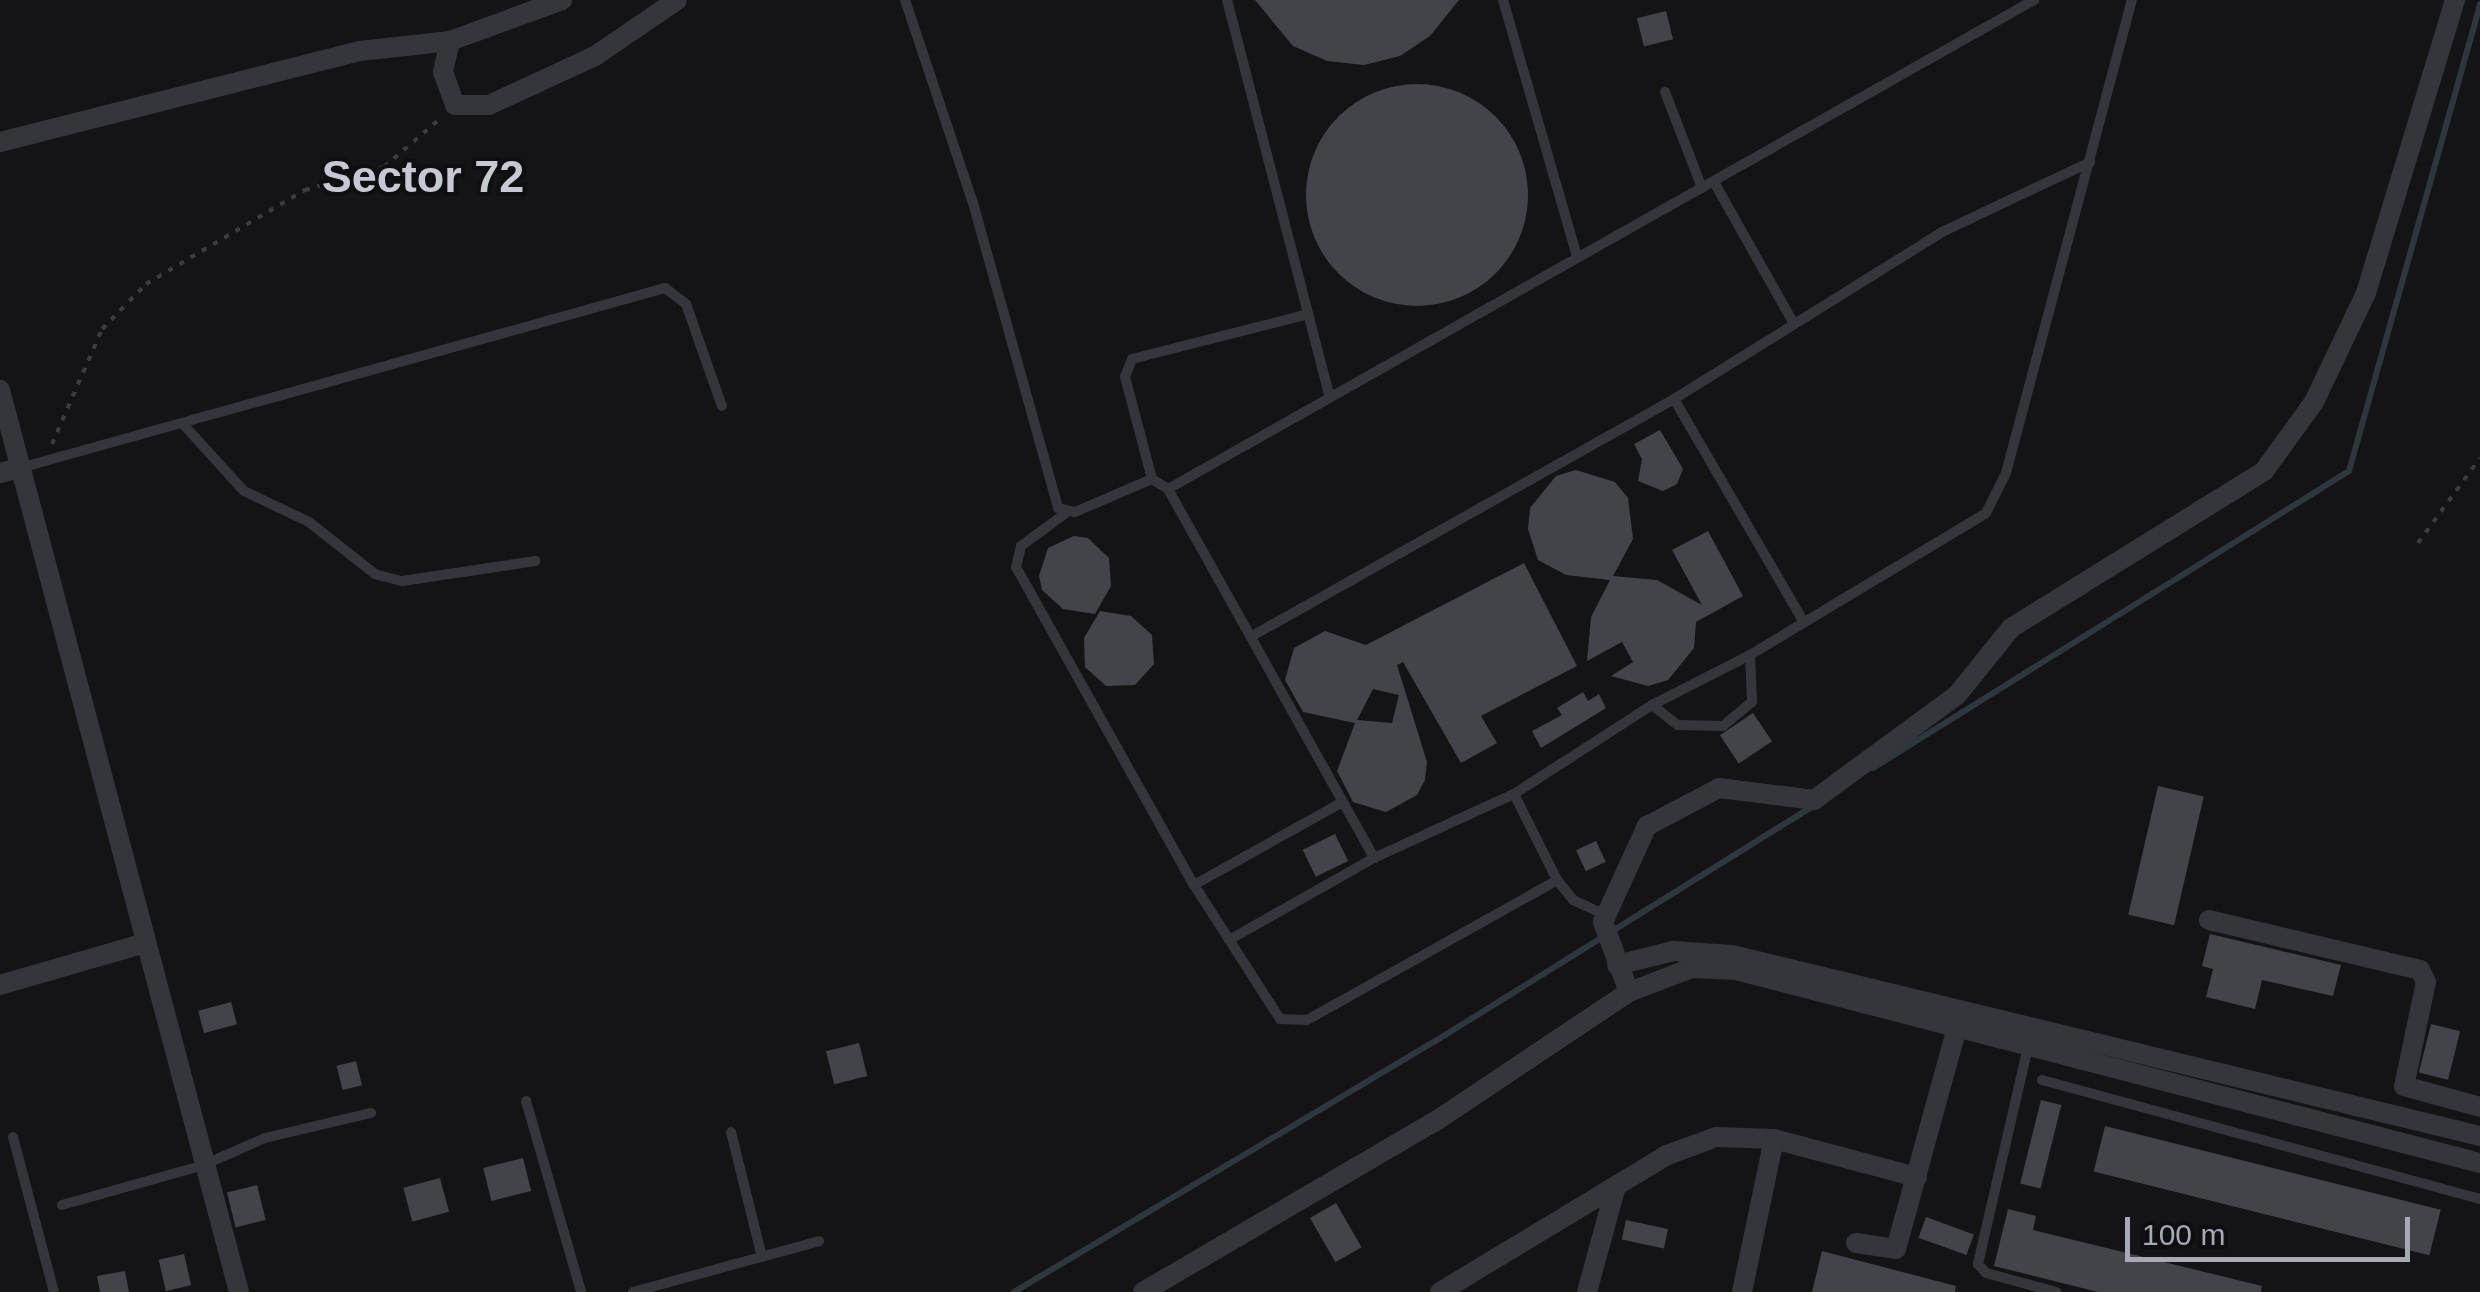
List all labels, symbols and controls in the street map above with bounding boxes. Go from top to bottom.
district label: Sector 72 [322,150,524,204]
scale bar [2130,1197,2415,1259]
text: 100 m [2142,1218,2225,1251]

